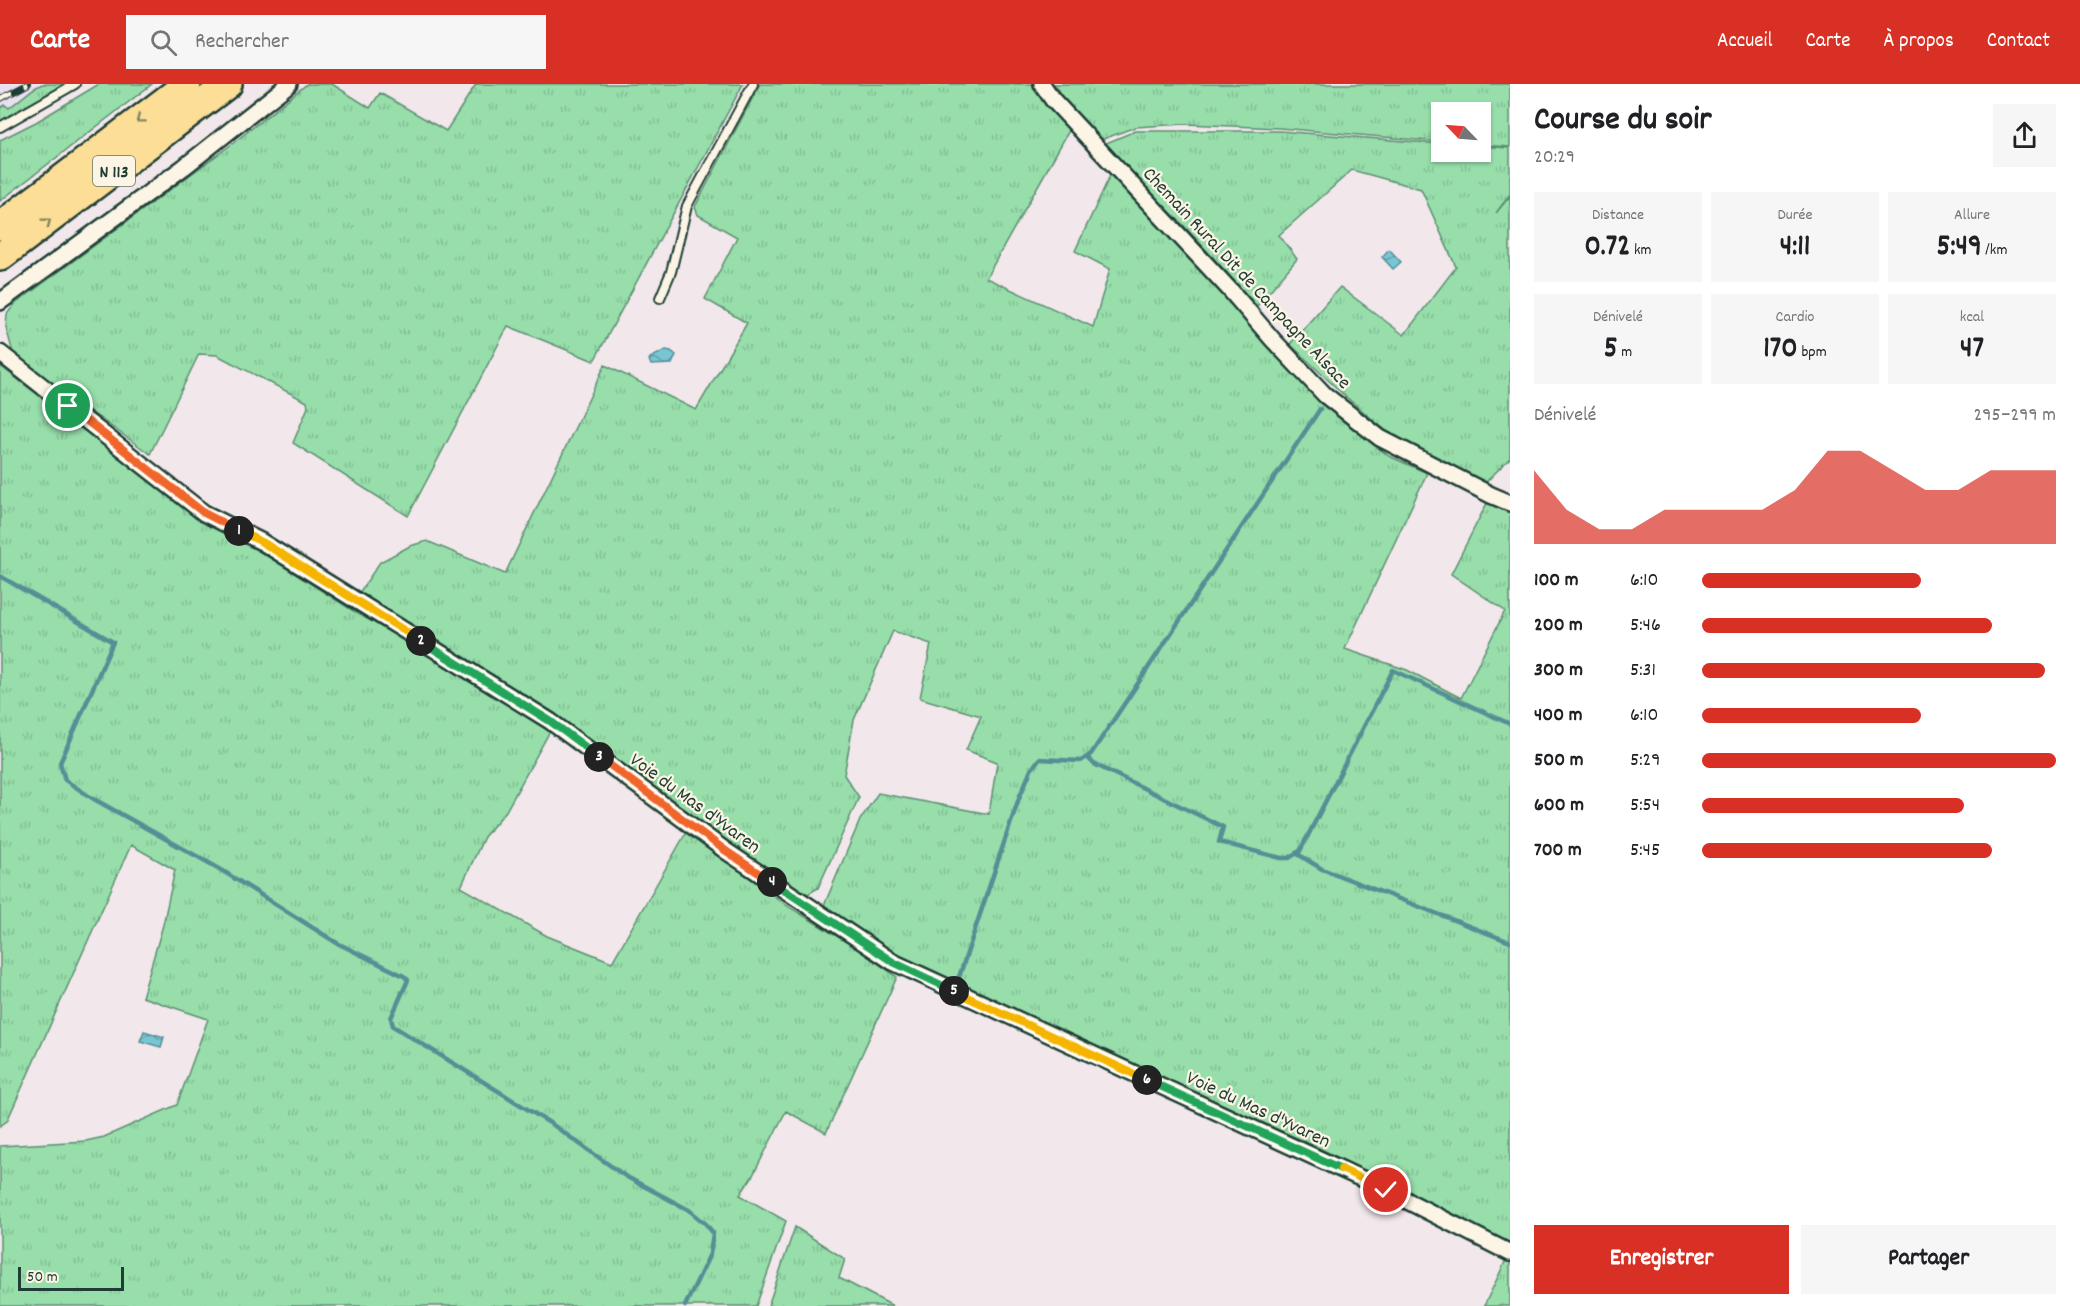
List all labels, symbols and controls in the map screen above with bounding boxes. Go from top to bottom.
search box [126,15,546,69]
text: Carte [30,22,90,62]
icon: search [147,26,180,59]
text: Rechercher [195,27,289,58]
text: Accueil [1717,27,1772,57]
text: Carte [1805,27,1850,57]
text: À propos [1883,27,1954,57]
text: Contact [1987,27,2050,57]
text: Course du soir [1534,98,1712,145]
north arrow [1431,102,1491,162]
map controls [1431,102,1491,162]
button: share [1993,104,2056,167]
one-way arrow [136,112,147,123]
text: 20:29 [1534,144,1575,172]
road number: N 113 [93,156,135,186]
street label: Chemain Rural Dit de Campagne Alsace [1135,162,1357,397]
text: Distance [1592,204,1644,227]
text: Durée [1777,204,1813,227]
text: Allure [1954,204,1990,227]
one-way arrow [40,218,51,229]
text: 0.72 [1584,227,1630,270]
text: 4:11 [1780,227,1810,270]
text: 5:49 [1937,227,1982,270]
text: km [1630,239,1652,262]
text: /km [1982,239,2007,262]
text: Dénivelé [1593,306,1643,329]
text: Cardio [1776,306,1814,329]
text: kcal [1960,306,1984,329]
text: 5 [1604,329,1618,372]
text: 170 [1763,329,1798,372]
text: 47 [1960,329,1984,372]
text: m [1618,341,1632,364]
text: bpm [1798,341,1827,364]
pin [42,380,93,431]
icon: arrive [51,389,84,422]
text: Dénivelé [1534,402,1596,430]
text: 295–299 m [1974,402,2056,430]
pin: 1 [224,516,254,546]
text: 1 [237,519,241,542]
text: 100 m [1534,567,1579,595]
text: 6:10 [1630,567,1658,595]
text: 200 m [1534,612,1583,640]
text: 5:46 [1630,612,1661,640]
pin: 2 [406,626,436,656]
text: 2 [418,629,425,652]
text: 300 m [1534,657,1583,685]
text: 5:31 [1630,657,1656,685]
text: 400 m [1534,702,1582,730]
text: 6:10 [1630,702,1658,730]
pin: 3 [584,742,614,772]
text: 3 [595,745,603,768]
street label: Voie du Mas d'Yvaren [623,747,766,862]
text: 500 m [1534,747,1583,775]
text: 5:29 [1630,747,1660,775]
text: 600 m [1534,792,1584,820]
text: 5:54 [1630,792,1660,820]
text: 700 m [1534,837,1582,865]
text: 5:45 [1630,837,1660,865]
pin: 4 [757,867,787,897]
text: 4 [769,870,775,893]
pin: 5 [939,976,969,1006]
text: 5 [950,979,958,1002]
pin: 6 [1132,1065,1162,1095]
street label: Voie du Mas d'Yvaren [1181,1065,1334,1156]
text: 6 [1143,1068,1151,1091]
pin [1360,1164,1411,1215]
icon: check [1369,1173,1402,1206]
button: Enregistrer [1534,1225,1789,1294]
button: Partager [1801,1225,2056,1294]
scale bar [18,1264,124,1292]
text: 50 m [27,1266,58,1289]

